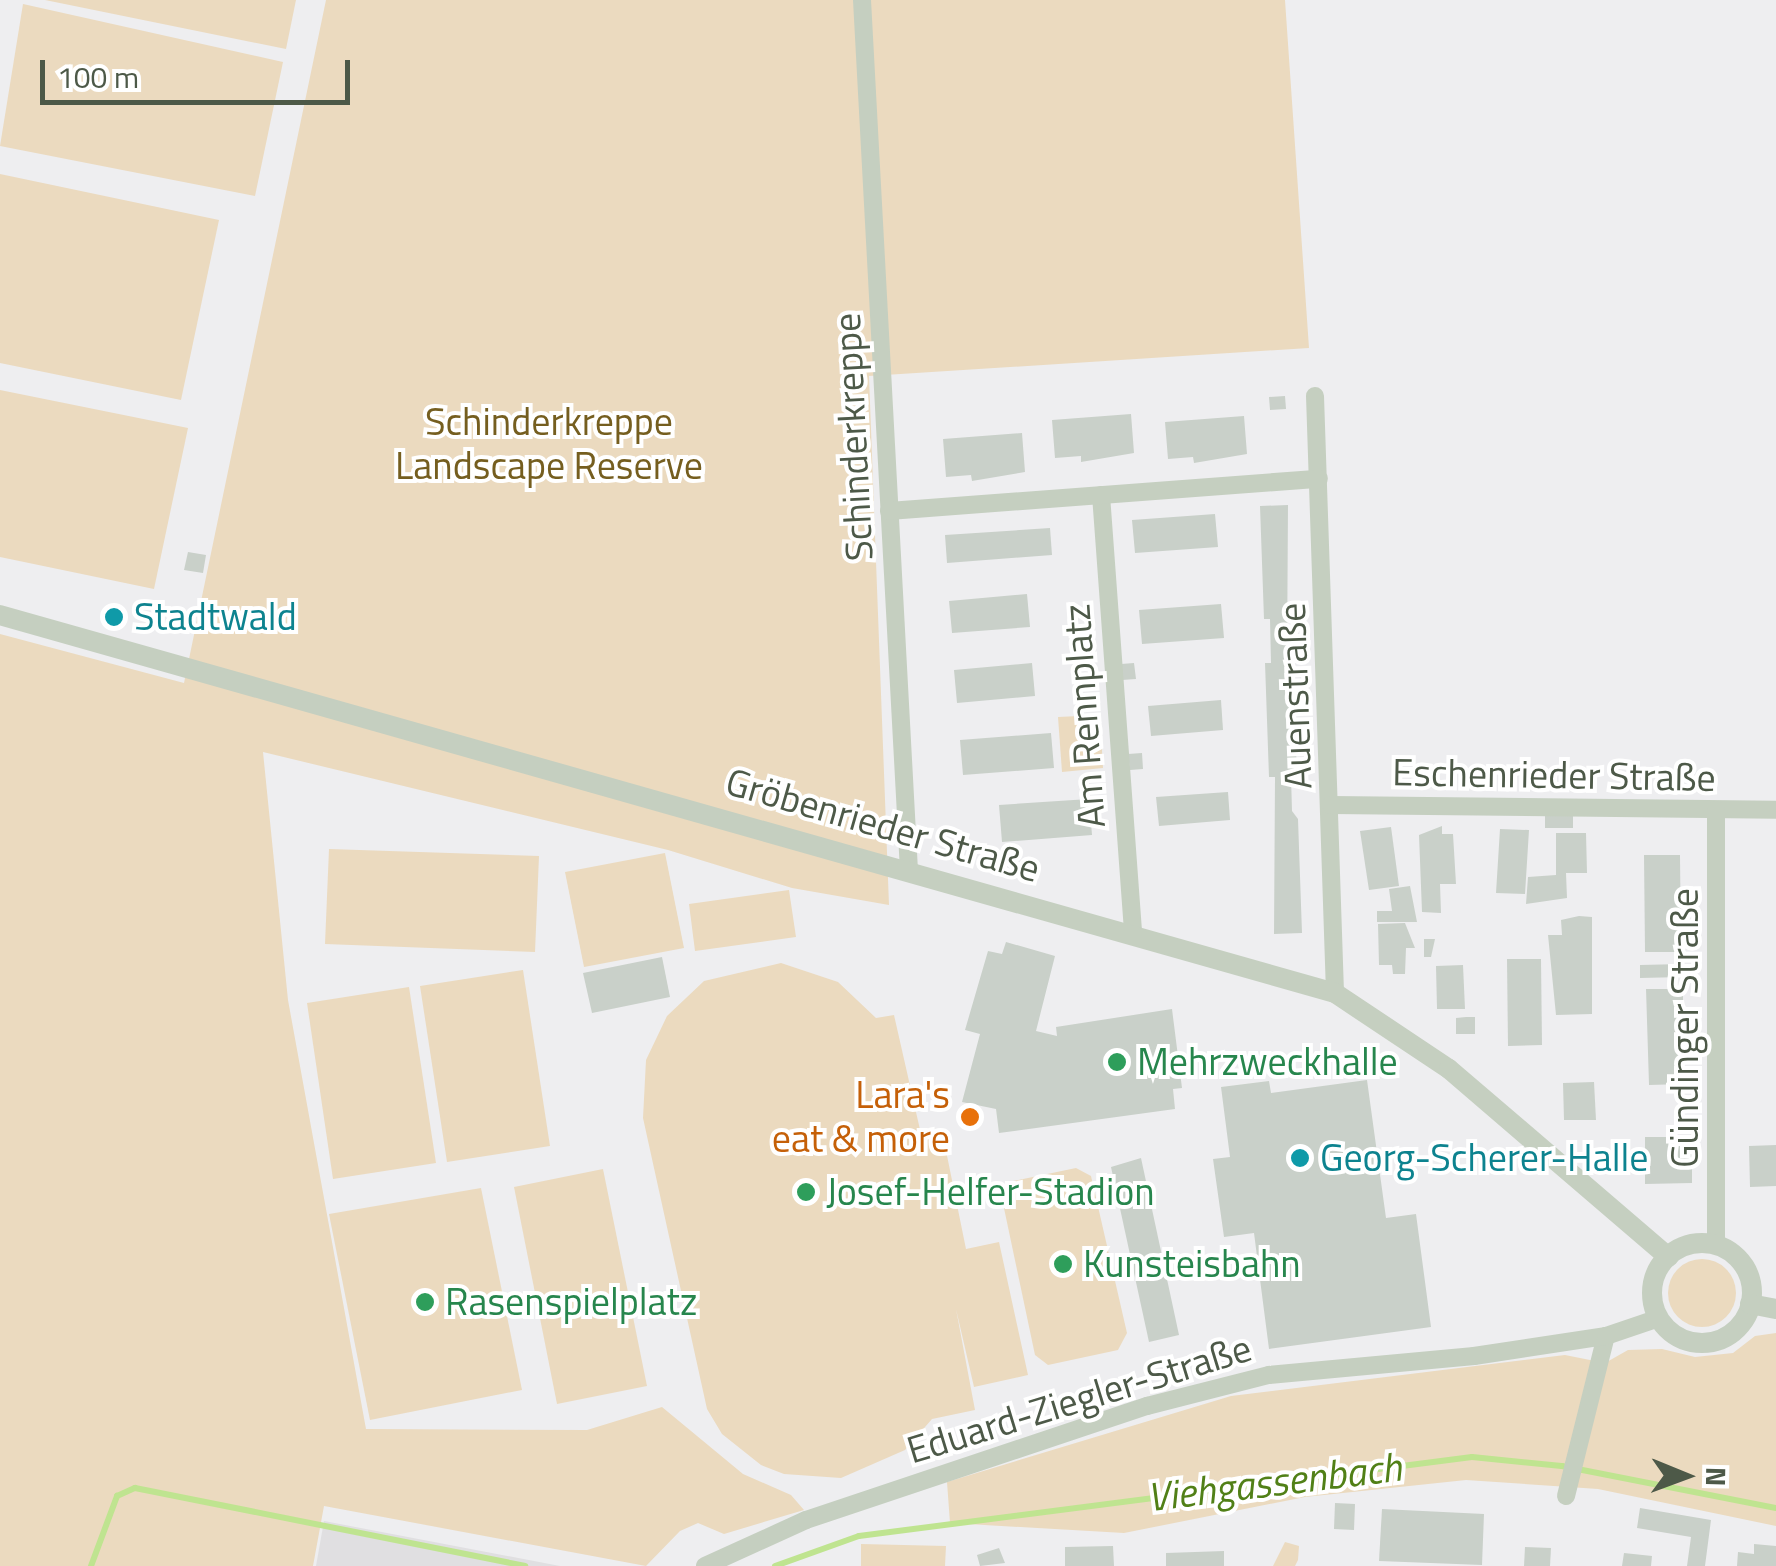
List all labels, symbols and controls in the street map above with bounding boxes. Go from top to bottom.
scale bar [45,40,355,102]
text: 100 m [57,54,139,100]
street label: Schinderkreppe [824,312,882,562]
park label: Schinderkreppe Landscape Reserve [395,399,703,488]
place label: Stadtwald [134,594,297,640]
street label: Auenstraße [1269,602,1321,790]
street label: Am Rennplatz [1053,603,1115,829]
marker: Stadtwald [103,606,125,628]
street label: Eschenrieder Straße [1392,749,1716,801]
street label: Gröbenrieder Straße [721,758,1045,892]
street label: Gündinger Straße [1662,888,1708,1168]
place label: Mehrzweckhalle [1137,1039,1398,1085]
marker: Mehrzweckhalle [1106,1051,1128,1073]
place label: Lara's eat & more [772,1072,950,1162]
marker: Lara's eat & more [959,1106,981,1128]
place label: Georg-Scherer-Halle [1320,1135,1648,1181]
marker: Georg-Scherer-Halle [1289,1147,1311,1169]
place label: Josef-Helfer-Stadion [826,1169,1155,1215]
marker: Josef-Helfer-Stadion [795,1181,817,1203]
place label: Kunsteisbahn [1083,1241,1301,1287]
marker: Kunsteisbahn [1052,1253,1074,1275]
place label: Rasenspielplatz [445,1279,697,1325]
marker: Rasenspielplatz [414,1291,436,1313]
street label: Eduard-Ziegler-Straße [901,1325,1257,1473]
north arrow [1636,1426,1736,1526]
water label: Viehgassenbach [1144,1443,1404,1521]
text: N [1695,1466,1738,1487]

